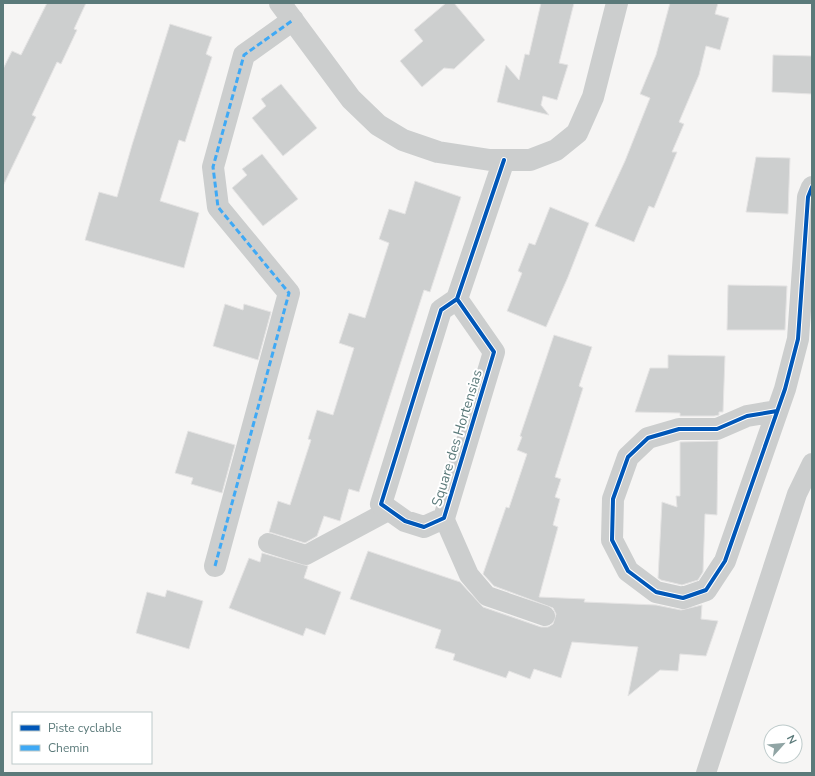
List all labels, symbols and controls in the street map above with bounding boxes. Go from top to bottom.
street label: Square des Hortensias [427,367,487,509]
legend [12,712,152,764]
text: Piste cyclable [48,720,122,736]
north arrow [763,724,803,764]
text: N [783,733,800,747]
text: Chemin [48,740,89,756]

